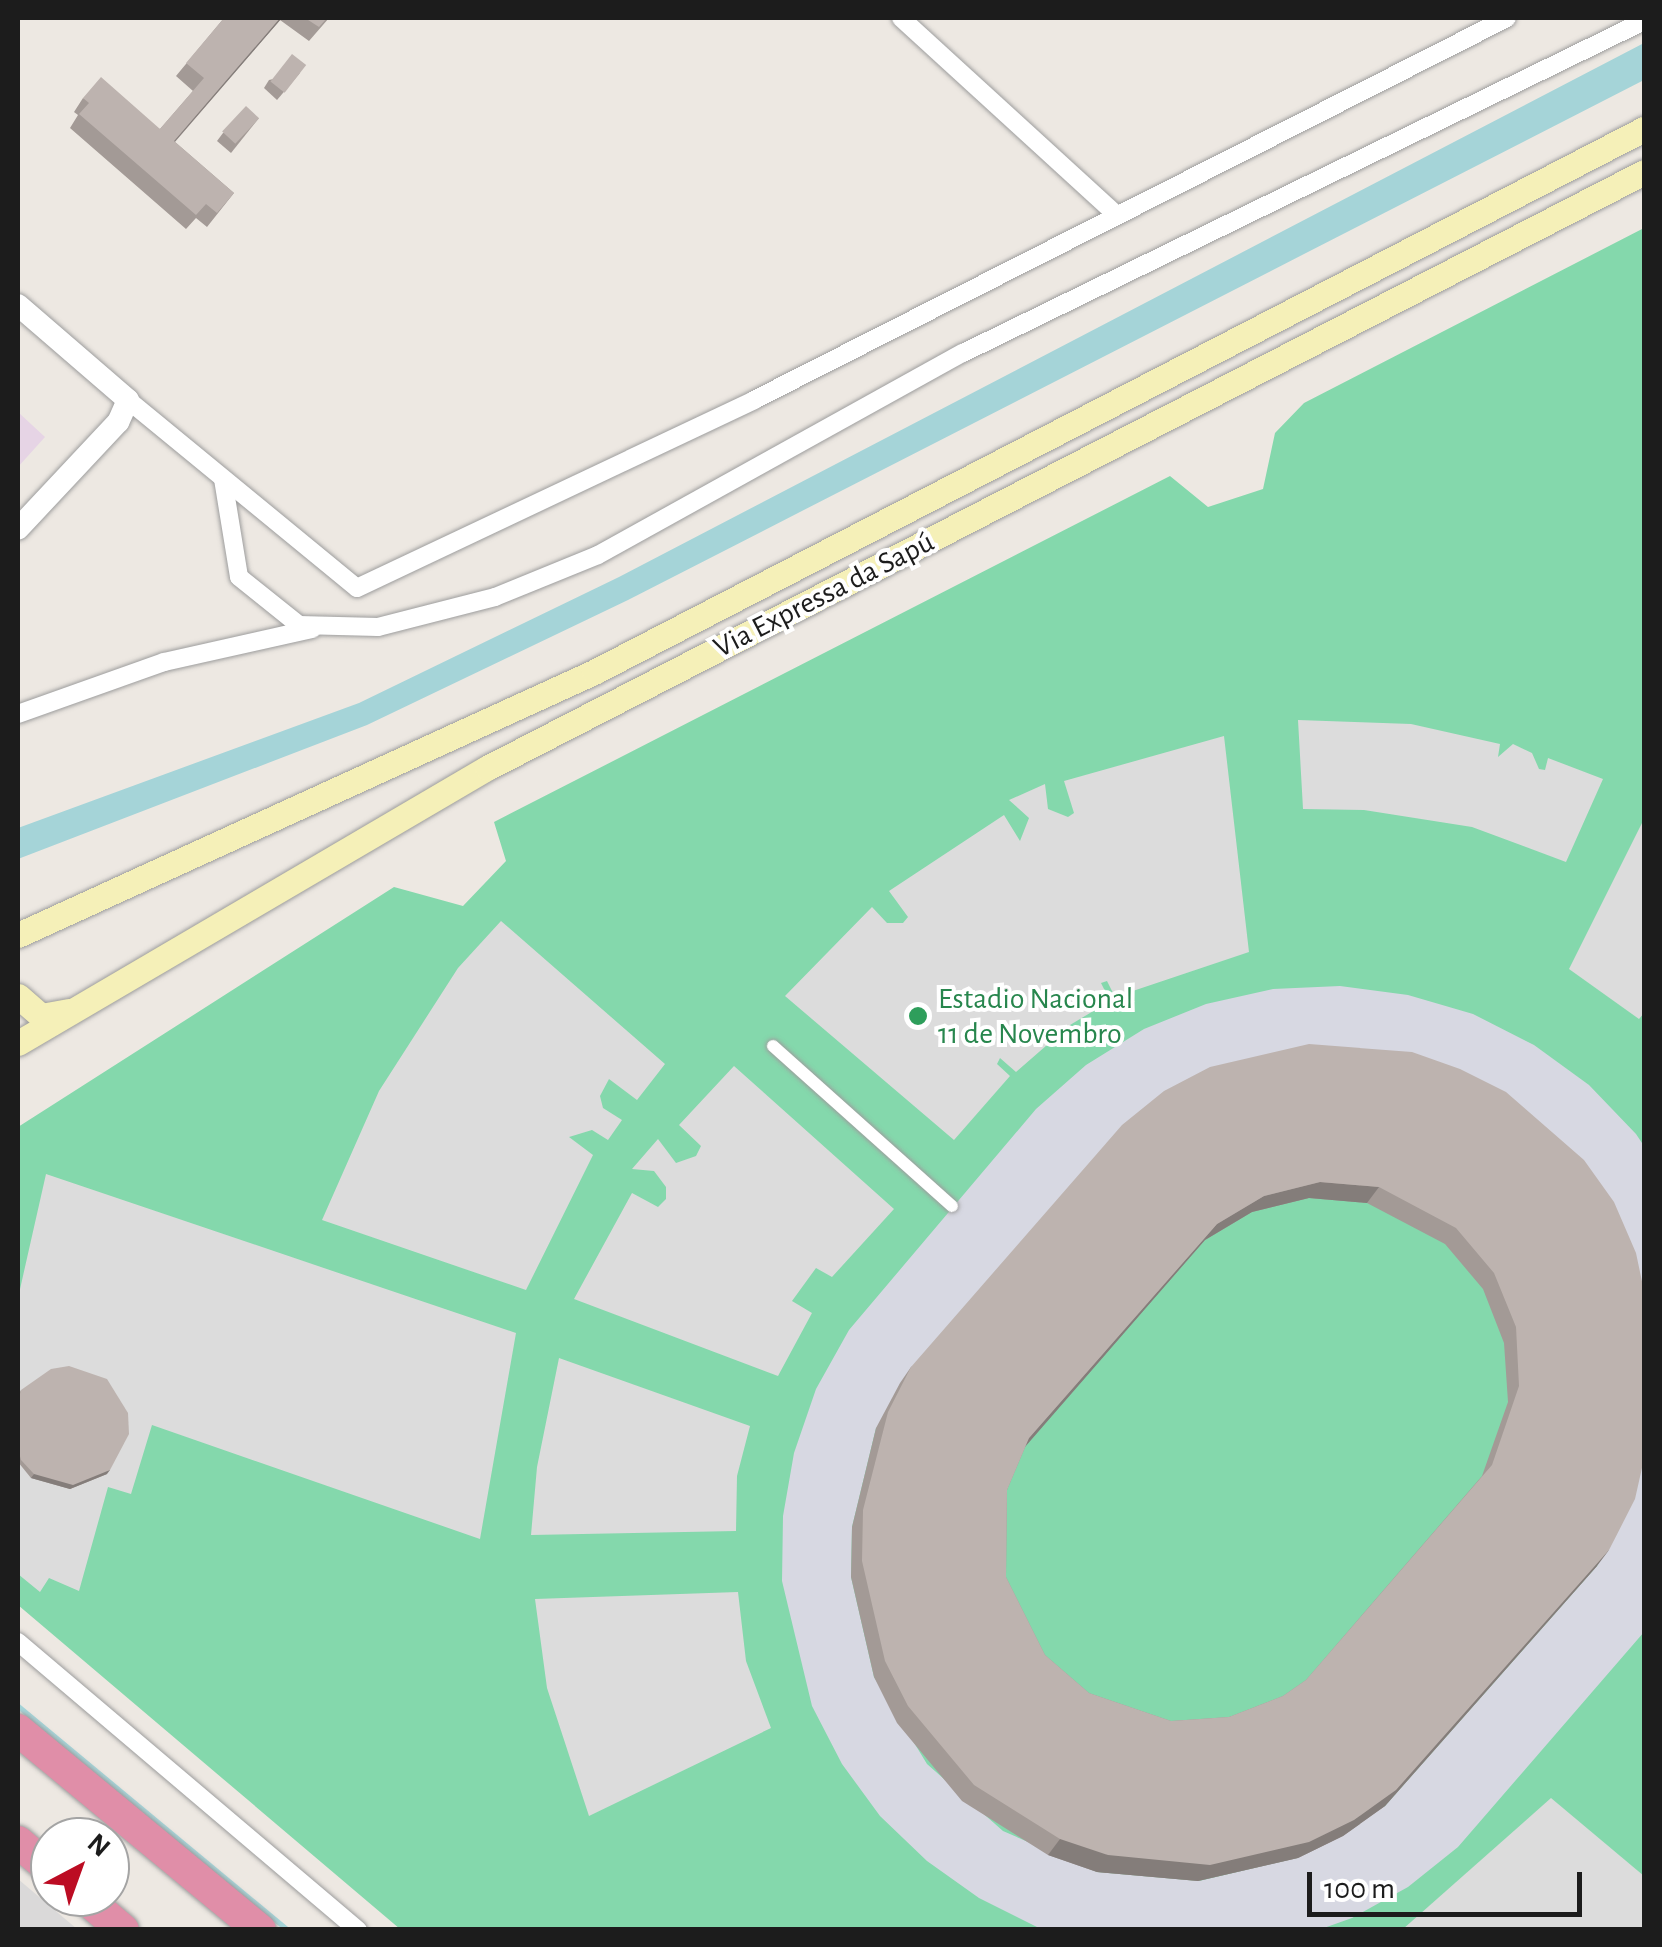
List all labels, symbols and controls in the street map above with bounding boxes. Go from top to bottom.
street label: Via Expressa da Sapú [708,524,940,666]
place label: Estadio Nacional 11 de Novembro [938,981,1133,1052]
marker: Estadio Nacional 11 de Novembro [907,1005,929,1027]
north arrow [30,1817,130,1917]
text: N [82,1829,115,1863]
scale bar [1312,1852,1587,1914]
text: 100 m [1324,1874,1395,1904]

